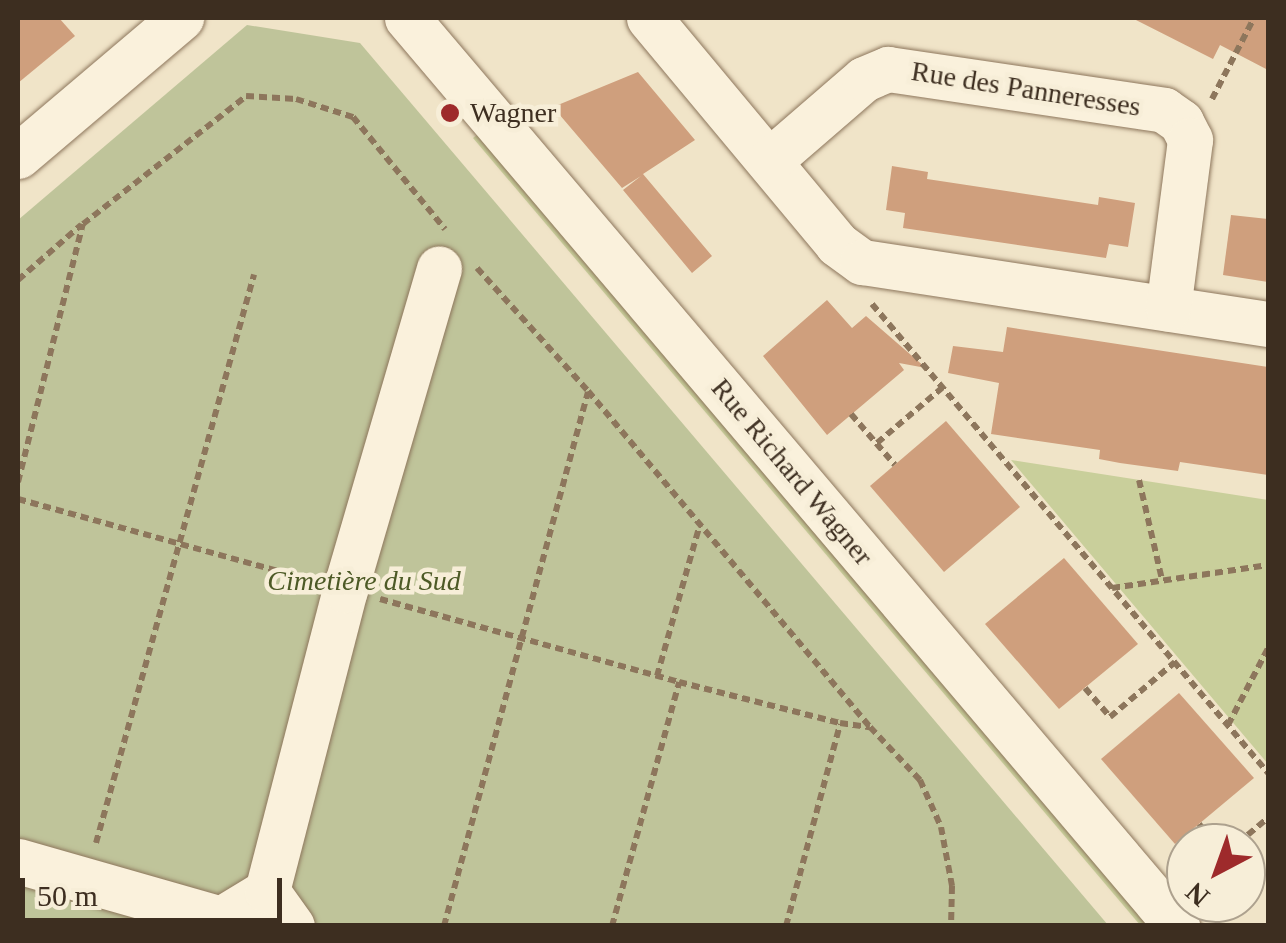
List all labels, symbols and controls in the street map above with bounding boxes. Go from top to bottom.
street label: Rue des Panneresses [909,54,1143,124]
place label: Wagner [470,96,556,130]
marker: Wagner [439,102,461,124]
street label: Rue Richard Wagner [704,372,880,572]
park label: Cimetière du Sud [267,564,461,598]
north arrow [1166,823,1266,923]
scale bar [25,858,288,920]
text: N [1180,876,1215,913]
text: 50 m [37,879,98,912]

